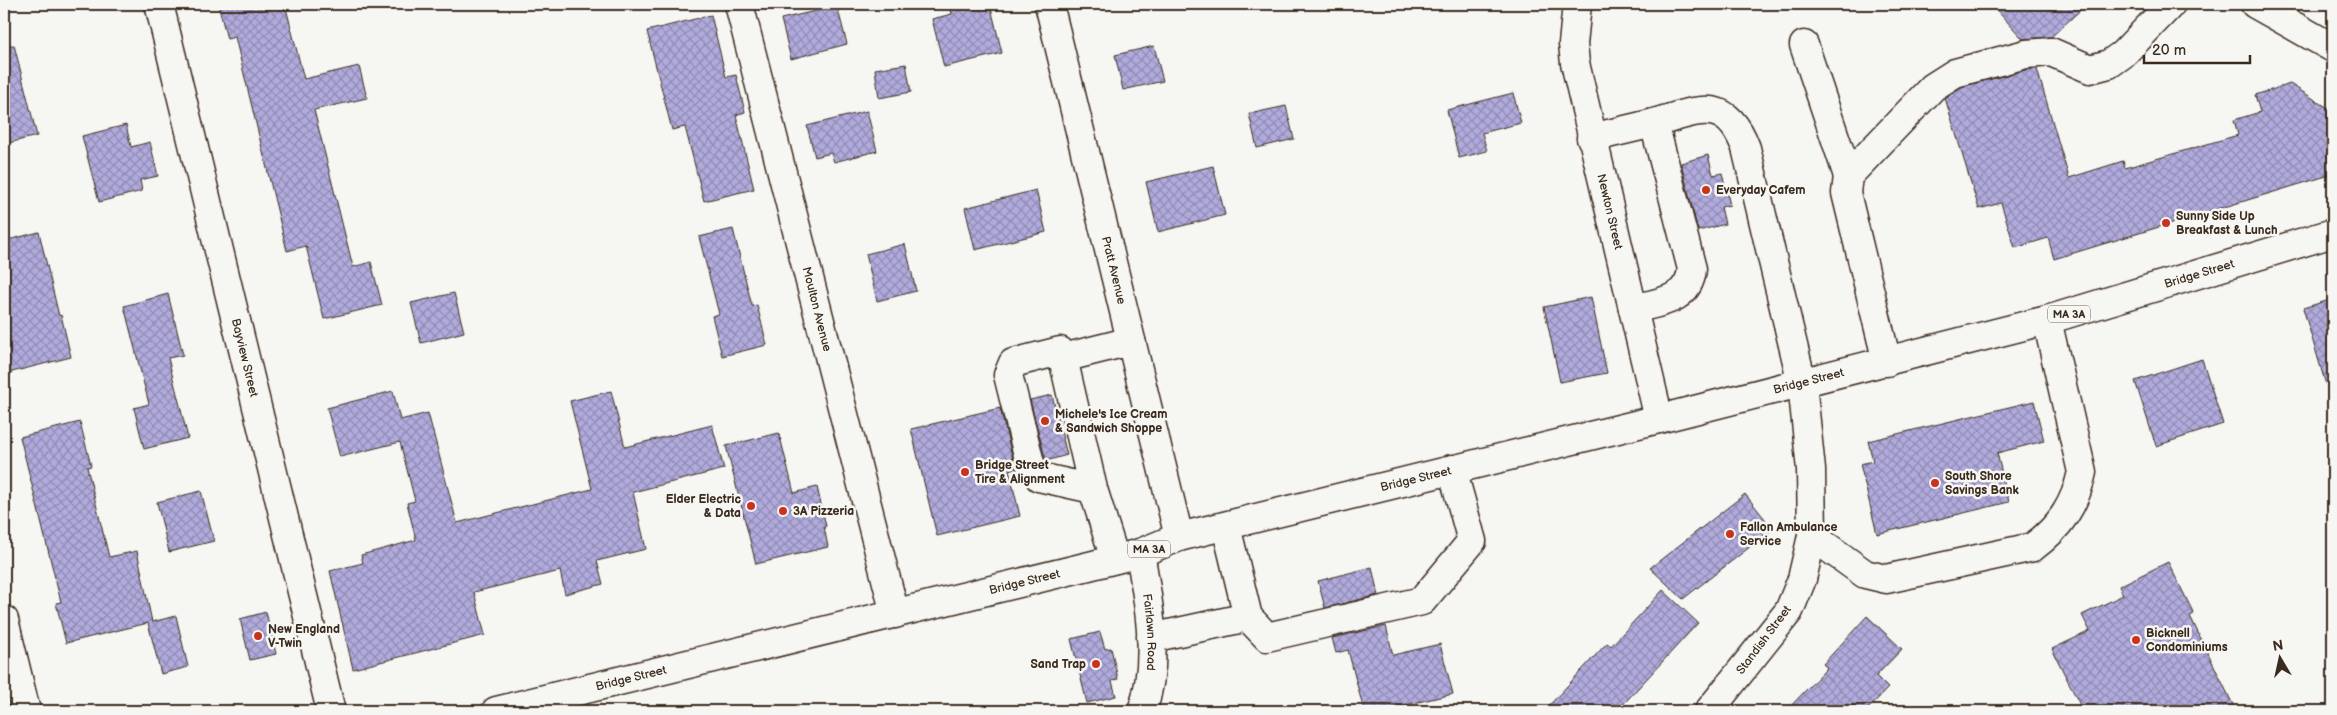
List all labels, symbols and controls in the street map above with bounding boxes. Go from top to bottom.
scale bar [2144,32,2251,64]
text: 20 m [2152,41,2186,60]
street label: Newton Street [1594,172,1626,251]
place label: Everyday Cafem [1716,183,1806,198]
marker: Everyday Cafem [1700,184,1712,196]
place label: Sunny Side Up Breakfast & Lunch [2176,209,2278,238]
marker: Sunny Side Up Breakfast & Lunch [2160,217,2172,229]
street label: Pratt Avenue [1098,235,1129,306]
street label: Bridge Street [2162,256,2236,291]
street label: Moulton Avenue [799,265,835,353]
road number: MA 3A [2048,306,2090,322]
street label: Bayview Street [228,317,262,399]
street label: Bridge Street [1772,365,1846,397]
place label: Michele's Ice Cream & Sandwich Shoppe [1055,407,1167,436]
marker: Michele's Ice Cream & Sandwich Shoppe [1039,415,1051,427]
place label: Bridge Street Tire & Alignment [975,458,1065,487]
street label: Bridge Street [1379,463,1453,495]
marker: Bridge Street Tire & Alignment [959,466,971,478]
place label: South Shore Savings Bank [1945,469,2020,498]
marker: South Shore Savings Bank [1929,477,1941,489]
place label: Elder Electric & Data [666,492,741,521]
marker: Elder Electric & Data [745,500,757,512]
place label: 3A Pizzeria [793,504,854,519]
marker: 3A Pizzeria [777,505,789,517]
place label: Fallon Ambulance Service [1740,520,1838,549]
marker: Fallon Ambulance Service [1724,528,1736,540]
road number: MA 3A [1128,540,1170,558]
street label: Bridge Street [988,566,1062,598]
street label: Fairlawn Road [1139,593,1159,672]
street label: Standish Street [1733,602,1795,677]
place label: New England V-Twin [268,622,340,651]
place label: Bicknell Condominiums [2146,626,2228,655]
marker: New England V-Twin [252,630,264,642]
north arrow [2254,632,2304,682]
marker: Bicknell Condominiums [2130,634,2142,646]
text: N [2272,636,2285,655]
place label: Sand Trap [1031,657,1086,672]
marker: Sand Trap [1090,658,1102,670]
street label: Bridge Street [594,662,668,694]

